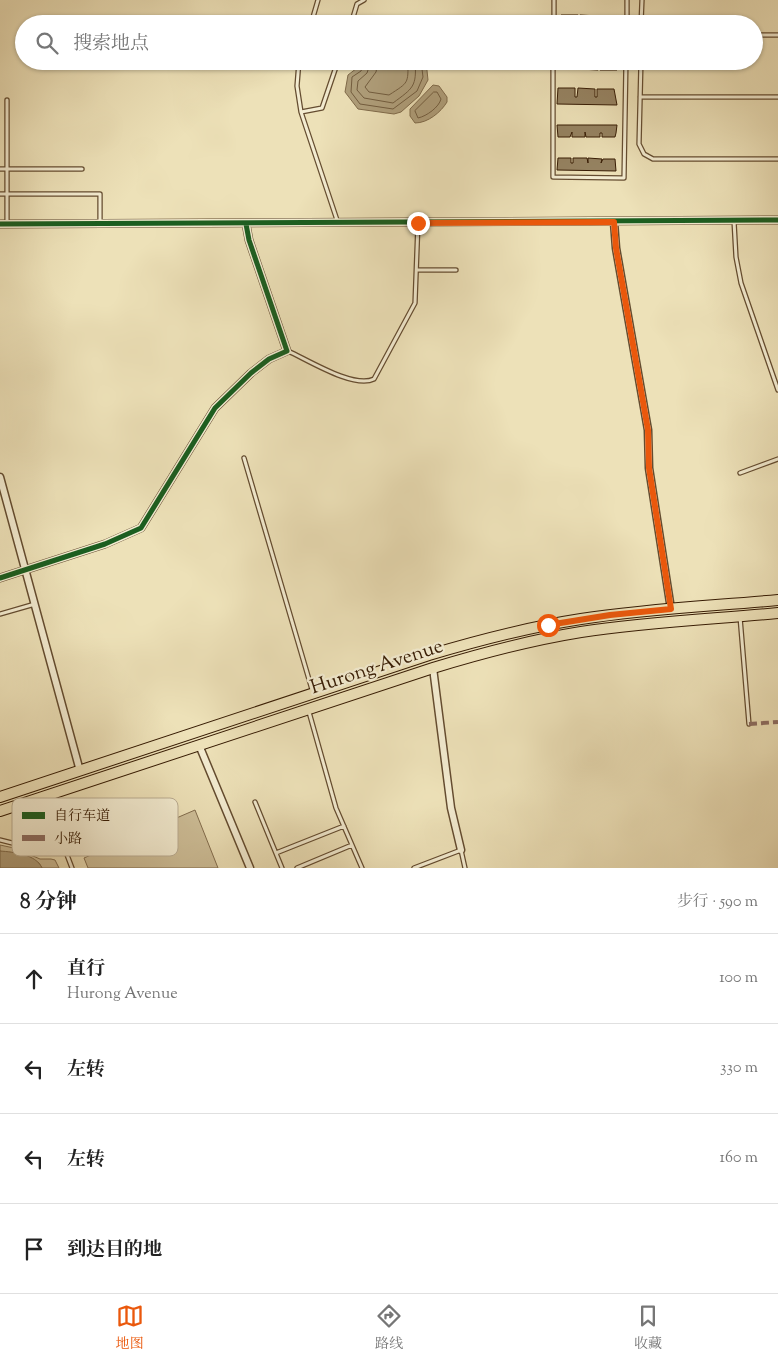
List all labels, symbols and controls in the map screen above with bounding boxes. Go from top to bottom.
search box [15,15,763,70]
icon: search [33,29,61,57]
text: 搜索地点 [73,31,149,58]
route end [407,212,430,235]
route start [537,614,560,637]
street label: Hurong Avenue [307,633,447,703]
legend [12,798,178,856]
text: 自行车道 [54,807,110,827]
text: 小路 [54,830,82,850]
text: 8 分钟 [20,888,77,918]
text: 步行 · 590 m [677,891,758,914]
text: 直行 [67,956,105,983]
icon: ahead [20,965,48,993]
text: 100 m [719,967,758,990]
text: Hurong Avenue [67,983,178,1006]
icon: left [20,1055,48,1083]
text: 左转 [67,1057,105,1084]
text: 330 m [720,1057,758,1080]
icon: left [20,1145,48,1173]
text: 左转 [67,1147,105,1174]
text: 160 m [720,1147,758,1170]
icon: arrive [20,1235,48,1263]
text: 到达目的地 [67,1237,162,1264]
tab: 地图 [116,1302,144,1355]
tab: 路线 [375,1302,403,1355]
tab: 收藏 [634,1302,662,1355]

